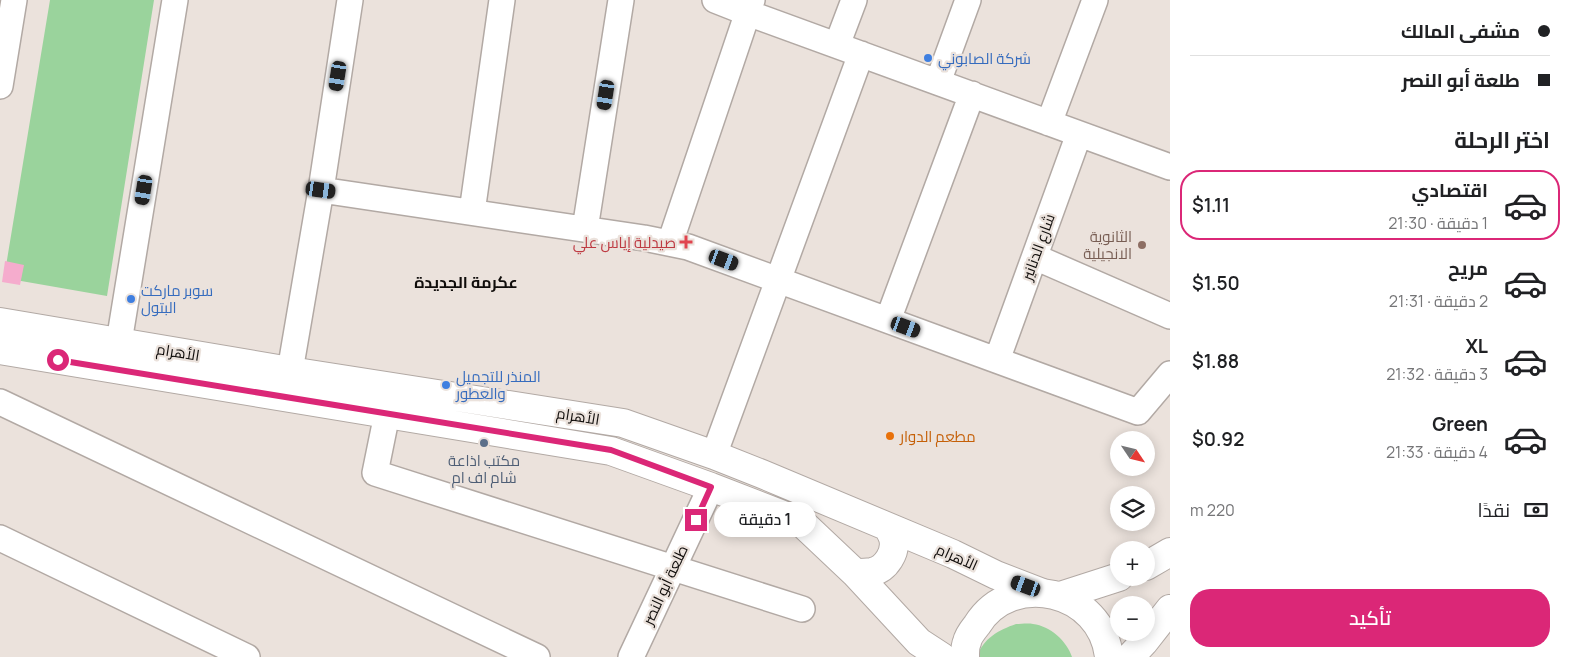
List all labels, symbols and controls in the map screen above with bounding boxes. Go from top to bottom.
text: مشفى المالك [1401,18,1520,44]
place label: شركة الصابوني [938,48,1031,71]
marker: شركة الصابوني [922,52,934,64]
car [328,60,347,92]
text: طلعة أبو النصر [1401,67,1520,93]
car [596,79,615,111]
text: اختر الرحلة [1454,125,1550,155]
car [134,174,153,206]
text: اقتصادي [1412,177,1488,203]
car [305,180,336,200]
icon: car [1503,183,1548,228]
text: $1.11 [1192,192,1230,218]
street label: شارع الدنانير [1016,211,1061,285]
text: 1 دقيقة · 21:30 [1388,212,1488,234]
place label: الثانوية الانجيلية [1083,226,1132,264]
place label: صيدلية إياس علي [573,232,676,255]
marker: صيدلية إياس علي [680,236,692,248]
marker: الثانوية الانجيلية [1136,239,1148,251]
car [707,248,740,272]
text: مريح [1448,255,1488,281]
icon: car [1503,261,1548,306]
text: $1.50 [1192,270,1240,296]
district label: عكرمة الجديدة [414,271,518,293]
place label: سوبر ماركت البتول [141,280,213,318]
text: 2 دقيقة · 21:31 [1389,290,1488,312]
marker: سوبر ماركت البتول [125,293,137,305]
car [889,315,922,339]
text: XL [1465,333,1488,359]
street label: الأهرام [155,338,201,366]
icon: car [1503,339,1548,384]
text: $1.88 [1192,348,1239,374]
route start [47,349,69,371]
text: 3 دقيقة · 21:32 [1386,363,1488,385]
place label: المنذر للتجميل والعطور [455,366,541,404]
marker: المنذر للتجميل والعطور [440,379,452,391]
street label: الأهرام [555,402,601,430]
text: Green [1432,411,1488,437]
icon: car [1503,417,1548,462]
place label: مطعم الدوار [899,426,976,447]
text: $0.92 [1192,426,1244,452]
marker: مطعم الدوار [884,430,896,442]
north arrow [1110,431,1155,476]
map controls [1110,431,1155,641]
marker: مكتب اذاعة شام اف ام [478,437,490,449]
text: 4 دقيقة · 21:33 [1386,441,1488,463]
place label: مكتب اذاعة شام اف ام [448,450,520,488]
button: layers [1110,486,1155,531]
icon: cash [1522,496,1550,524]
text: نقدًا [1478,497,1510,523]
text: 220 m [1190,499,1235,521]
callout: 1 دقيقة [714,502,816,538]
text: 1 دقيقة [739,508,791,530]
route end [685,509,707,531]
street label: الأهرام [933,539,981,575]
button: + [1110,541,1155,586]
street label: طلعة أبو النصر [637,542,693,629]
car [1009,574,1042,598]
button: تأكيد [1190,589,1550,647]
button: − [1110,596,1155,641]

